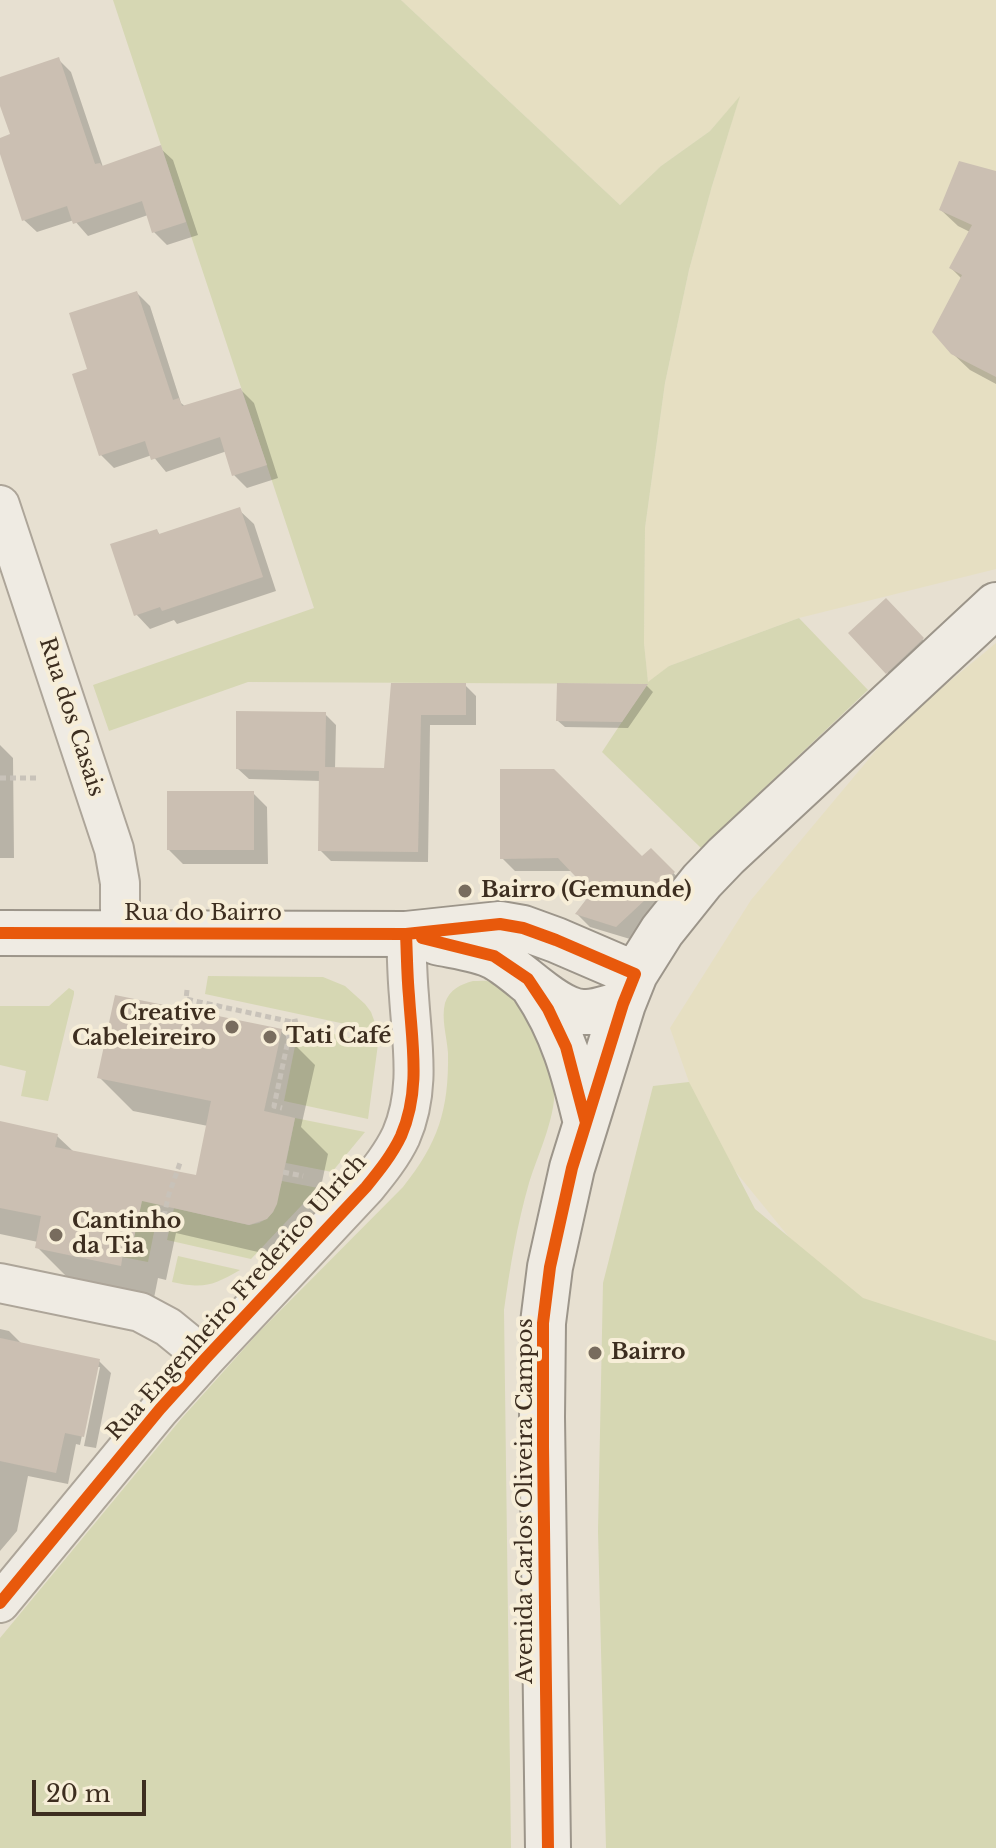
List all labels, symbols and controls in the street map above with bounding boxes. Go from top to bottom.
street label: Rua dos Casais [33,634,109,800]
place label: Bairro (Gemunde) [481,878,692,904]
marker: Bairro (Gemunde) [456,882,474,900]
street label: Rua do Bairro [124,901,282,927]
place label: Creative Cabeleireiro [72,1001,216,1052]
marker: Creative Cabeleireiro [223,1018,241,1036]
place label: Tati Café [286,1024,391,1050]
marker: Tati Café [261,1028,279,1046]
street label: Rua Engenheiro Frederico Ulrich [102,1150,372,1446]
place label: Cantinho da Tia [72,1209,181,1260]
marker: Cantinho da Tia [47,1226,65,1244]
street label: Avenida Carlos Oliveira Campos [513,1318,539,1684]
place label: Bairro [611,1340,685,1366]
marker: Bairro [586,1344,604,1362]
scale bar [36,1764,150,1814]
text: 20 m [46,1779,111,1808]

